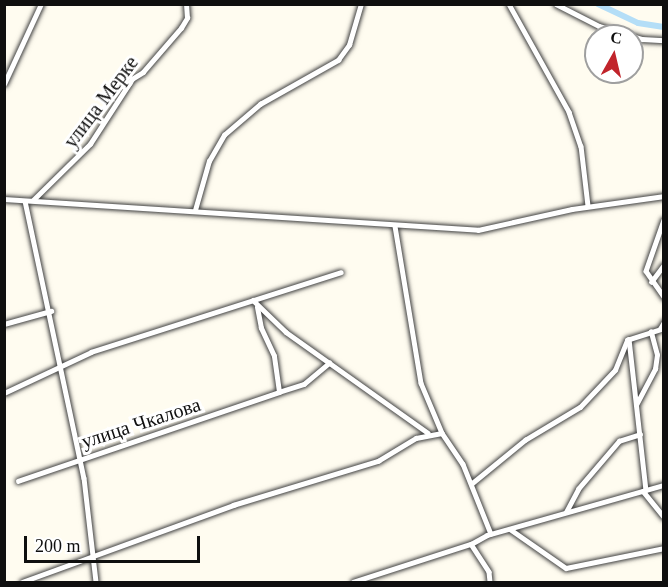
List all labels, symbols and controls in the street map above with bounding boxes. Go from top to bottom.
north arrow [584,24,644,84]
text: С [609,28,623,47]
street label: улица Мерке [59,51,143,153]
street label: улица Чкалова [78,392,204,454]
scale bar [27,524,202,562]
text: 200 m [35,536,81,556]

